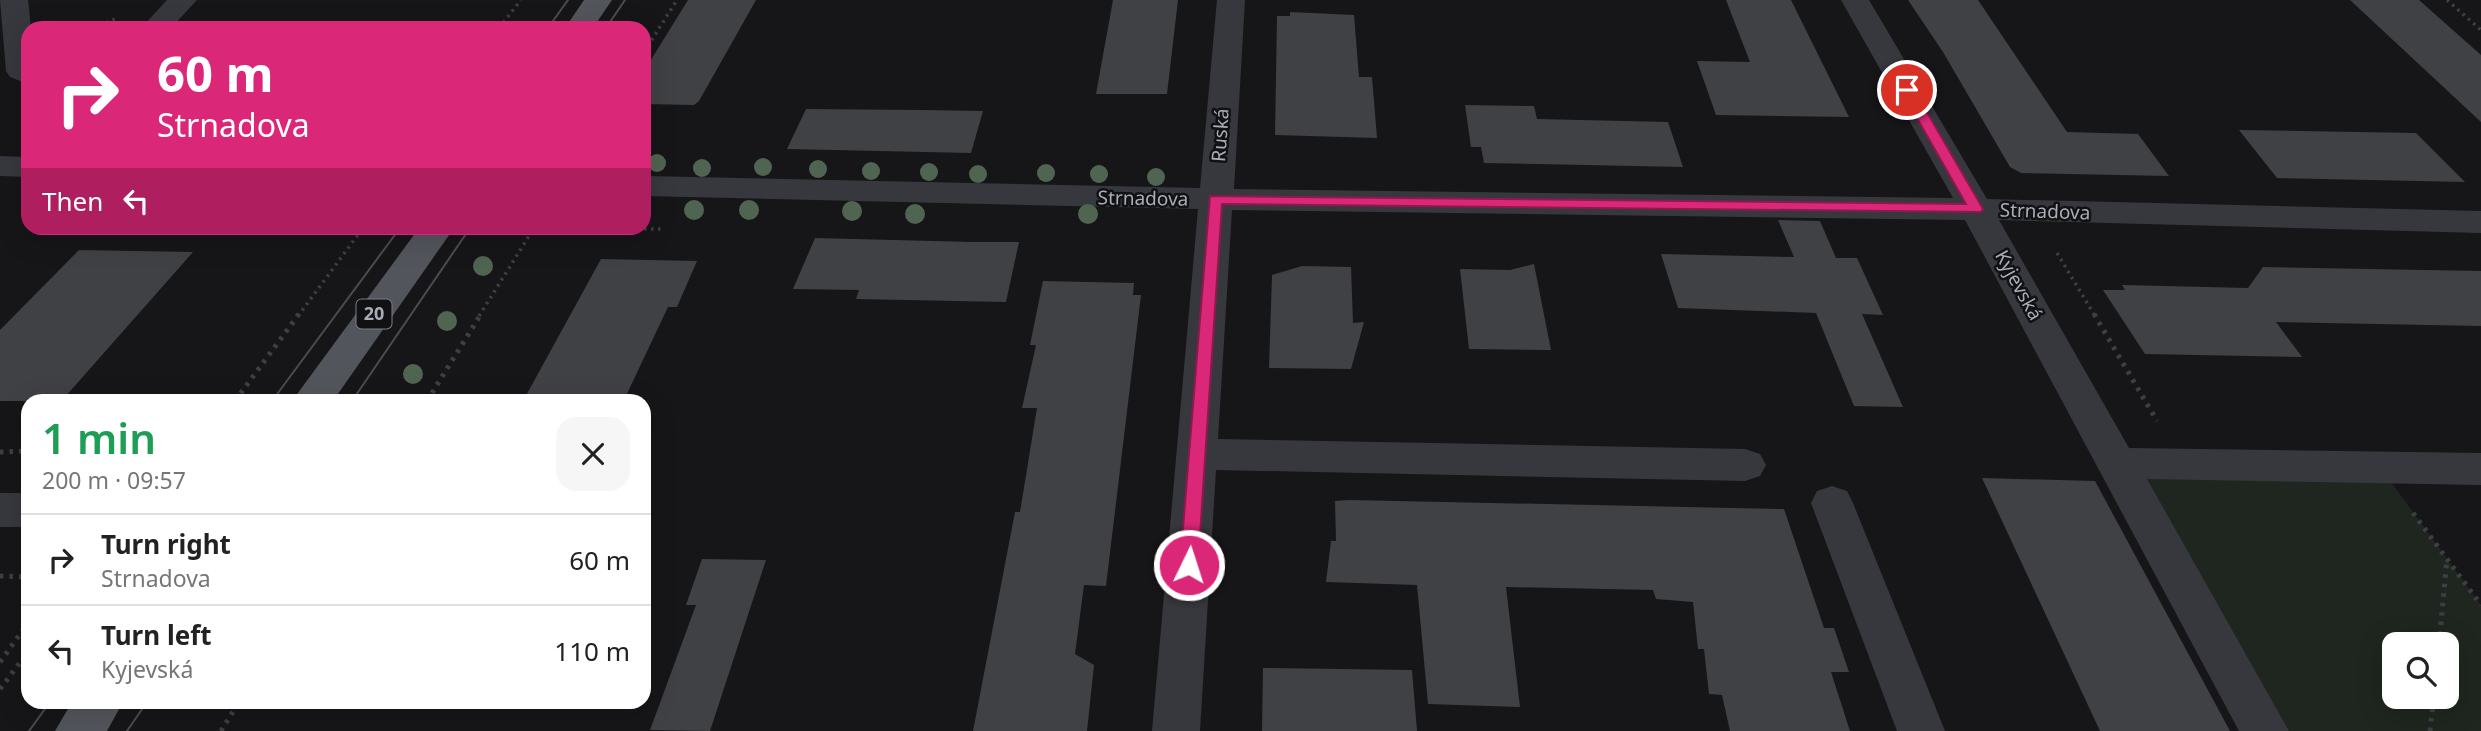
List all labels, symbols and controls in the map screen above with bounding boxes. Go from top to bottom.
text: 60 m [157,40,274,106]
icon: right [42,49,133,140]
pin [1877,60,1937,120]
icon: arrive [1888,71,1926,109]
text: Strnadova [157,103,310,146]
street label: Ruská [1205,107,1235,163]
icon: left [117,182,155,220]
text: Then [42,183,103,219]
street label: Strnadova [1097,184,1189,212]
street label: Strnadova [1999,196,2091,226]
street label: Kyjevská [1989,245,2049,325]
road number: 20 [356,300,392,328]
text: 1 min [42,409,156,466]
button: close [556,417,630,491]
text: 200 m · 09:57 [42,464,186,496]
text: Turn right [101,526,231,562]
position arrow [1152,528,1226,602]
icon: right [42,541,80,579]
text: 60 m [569,542,630,578]
text: Strnadova [101,562,211,594]
text: Turn left [101,617,212,653]
icon: left [42,632,80,670]
map controls [2382,632,2459,709]
button: search [2382,632,2459,709]
text: 110 m [554,633,630,669]
text: Kyjevská [101,653,193,685]

